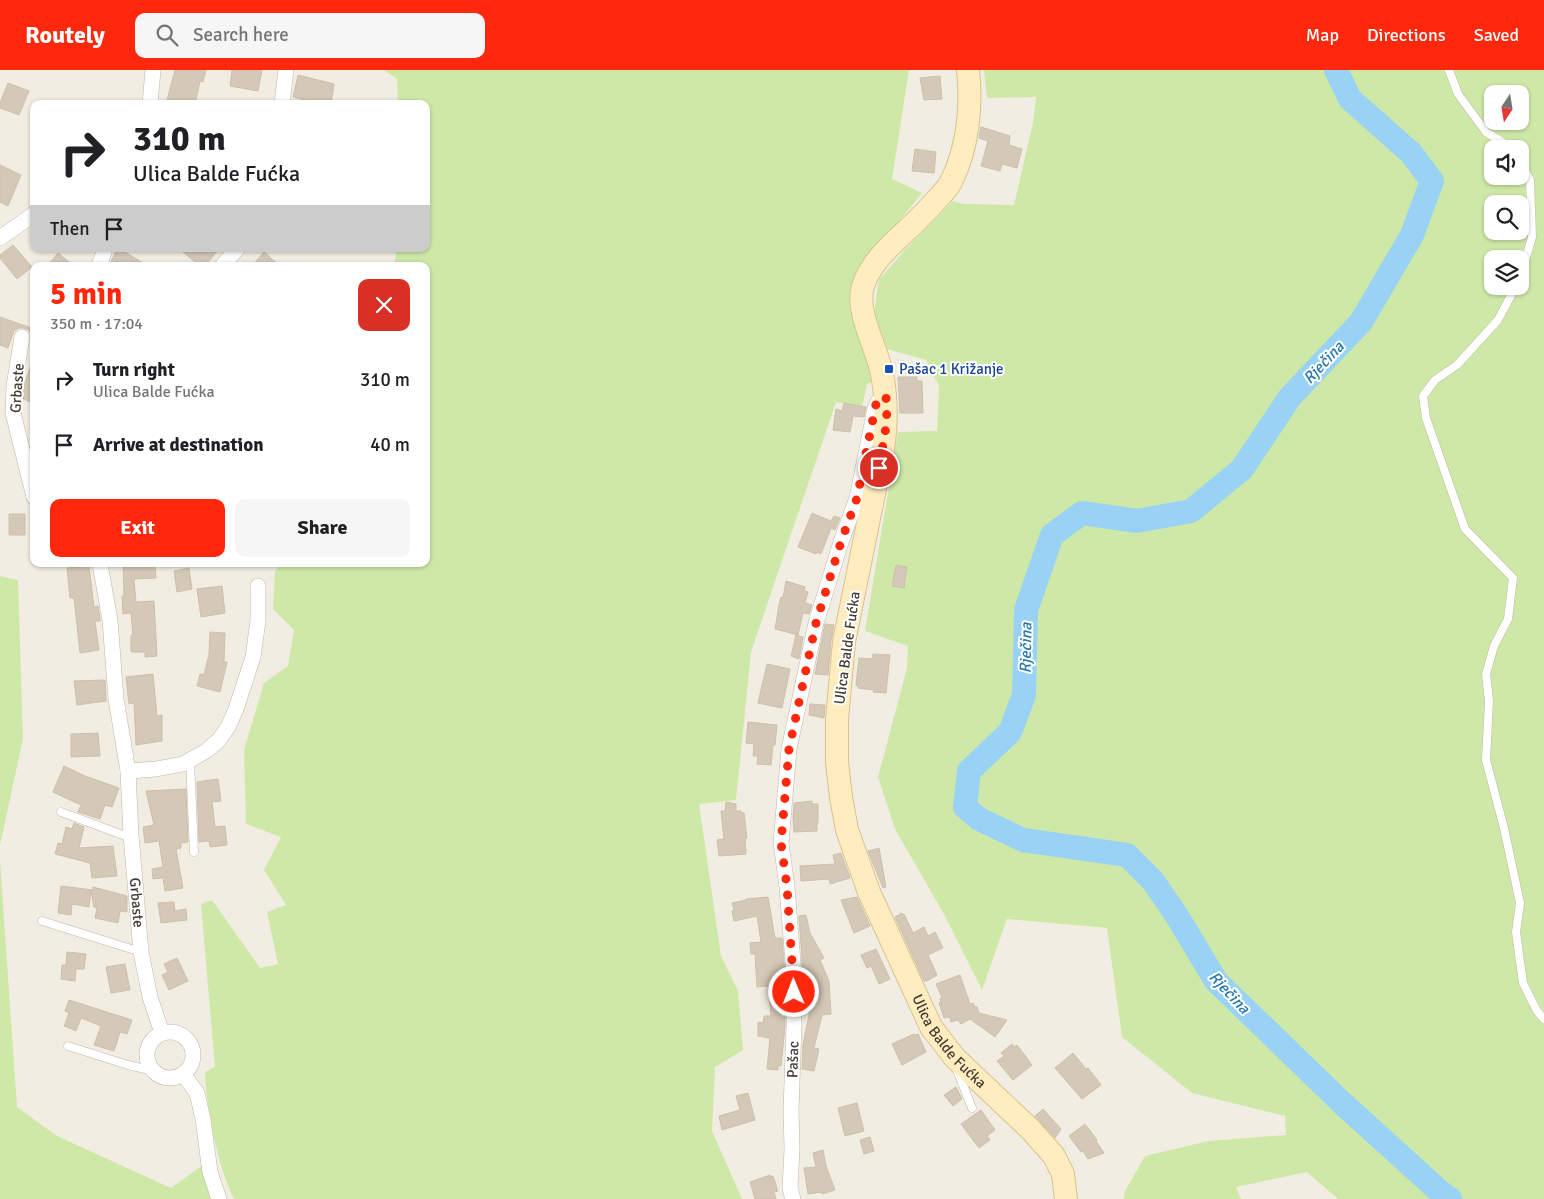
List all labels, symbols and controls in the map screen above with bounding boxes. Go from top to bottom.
search box [135,13,485,58]
text: Routely [25,20,105,50]
icon: search [153,21,181,49]
text: Search here [193,23,289,47]
text: Map [1306,24,1339,46]
text: Directions [1367,24,1446,46]
text: Saved [1474,24,1519,46]
north arrow [1484,85,1529,130]
map controls [1484,85,1529,295]
text: 310 m [133,117,226,160]
icon: right [50,120,115,185]
button: sound [1484,140,1529,185]
text: Ulica Balde Fućka [133,160,300,187]
button: search [1484,195,1529,240]
icon: arrive [100,215,128,243]
text: Then [50,217,90,241]
button: layers [1484,250,1529,295]
text: 5 min [50,276,122,313]
button: close [358,279,410,331]
text: 350 m · 17:04 [50,314,143,334]
water label: Rječina [1299,337,1349,388]
text: Turn right [93,358,175,382]
place label: Pašac 1 Križanje [899,360,1004,378]
street label: Grbaste [6,362,28,414]
marker: Pašac 1 Križanje [883,363,895,375]
icon: right [50,366,78,394]
text: 310 m [360,368,410,392]
text: Ulica Balde Fućka [93,382,215,402]
icon: arrive [50,431,78,459]
text: Arrive at destination [93,433,264,457]
text: 40 m [370,433,410,457]
pin [858,447,900,489]
icon: arrive [865,454,893,482]
button: Exit [50,499,225,557]
button: Share [235,499,410,557]
street label: Ulica Balde Fućka [830,590,864,706]
water label: Rječina [1016,621,1036,674]
street label: Grbaste [126,877,148,928]
position arrow [767,965,819,1017]
water label: Rječina [1205,967,1255,1019]
street label: Ulica Balde Fućka [908,991,990,1092]
street label: Pašac [783,1041,802,1078]

